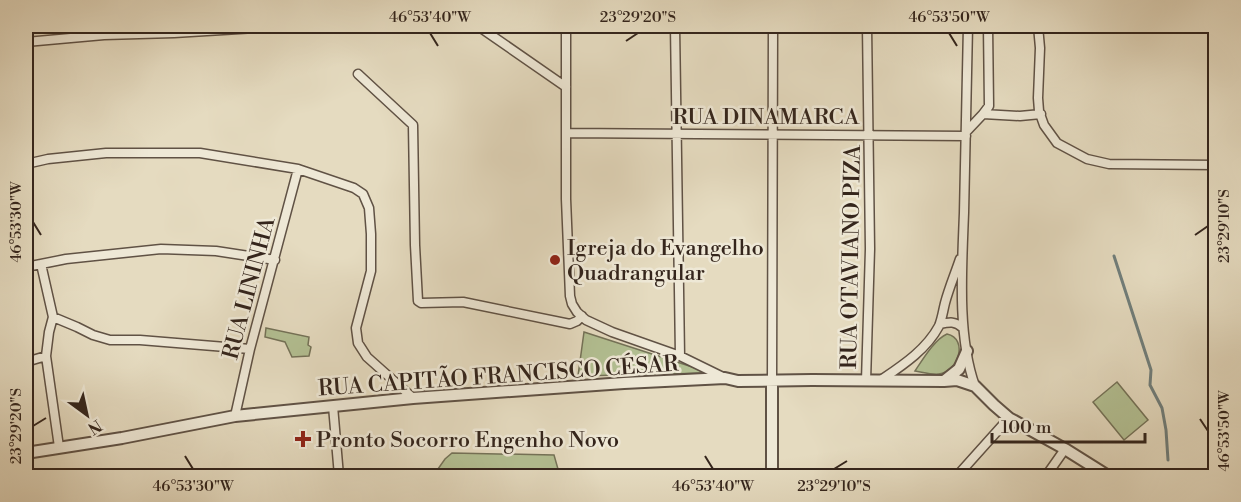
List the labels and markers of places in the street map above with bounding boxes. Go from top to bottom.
place label: Igreja do Evangelho Quadrangular [567,235,764,287]
marker: Igreja do Evangelho Quadrangular [548,253,562,267]
place label: Pronto Socorro Engenho Novo [316,427,619,454]
marker: Pronto Socorro Engenho Novo [294,430,312,448]

